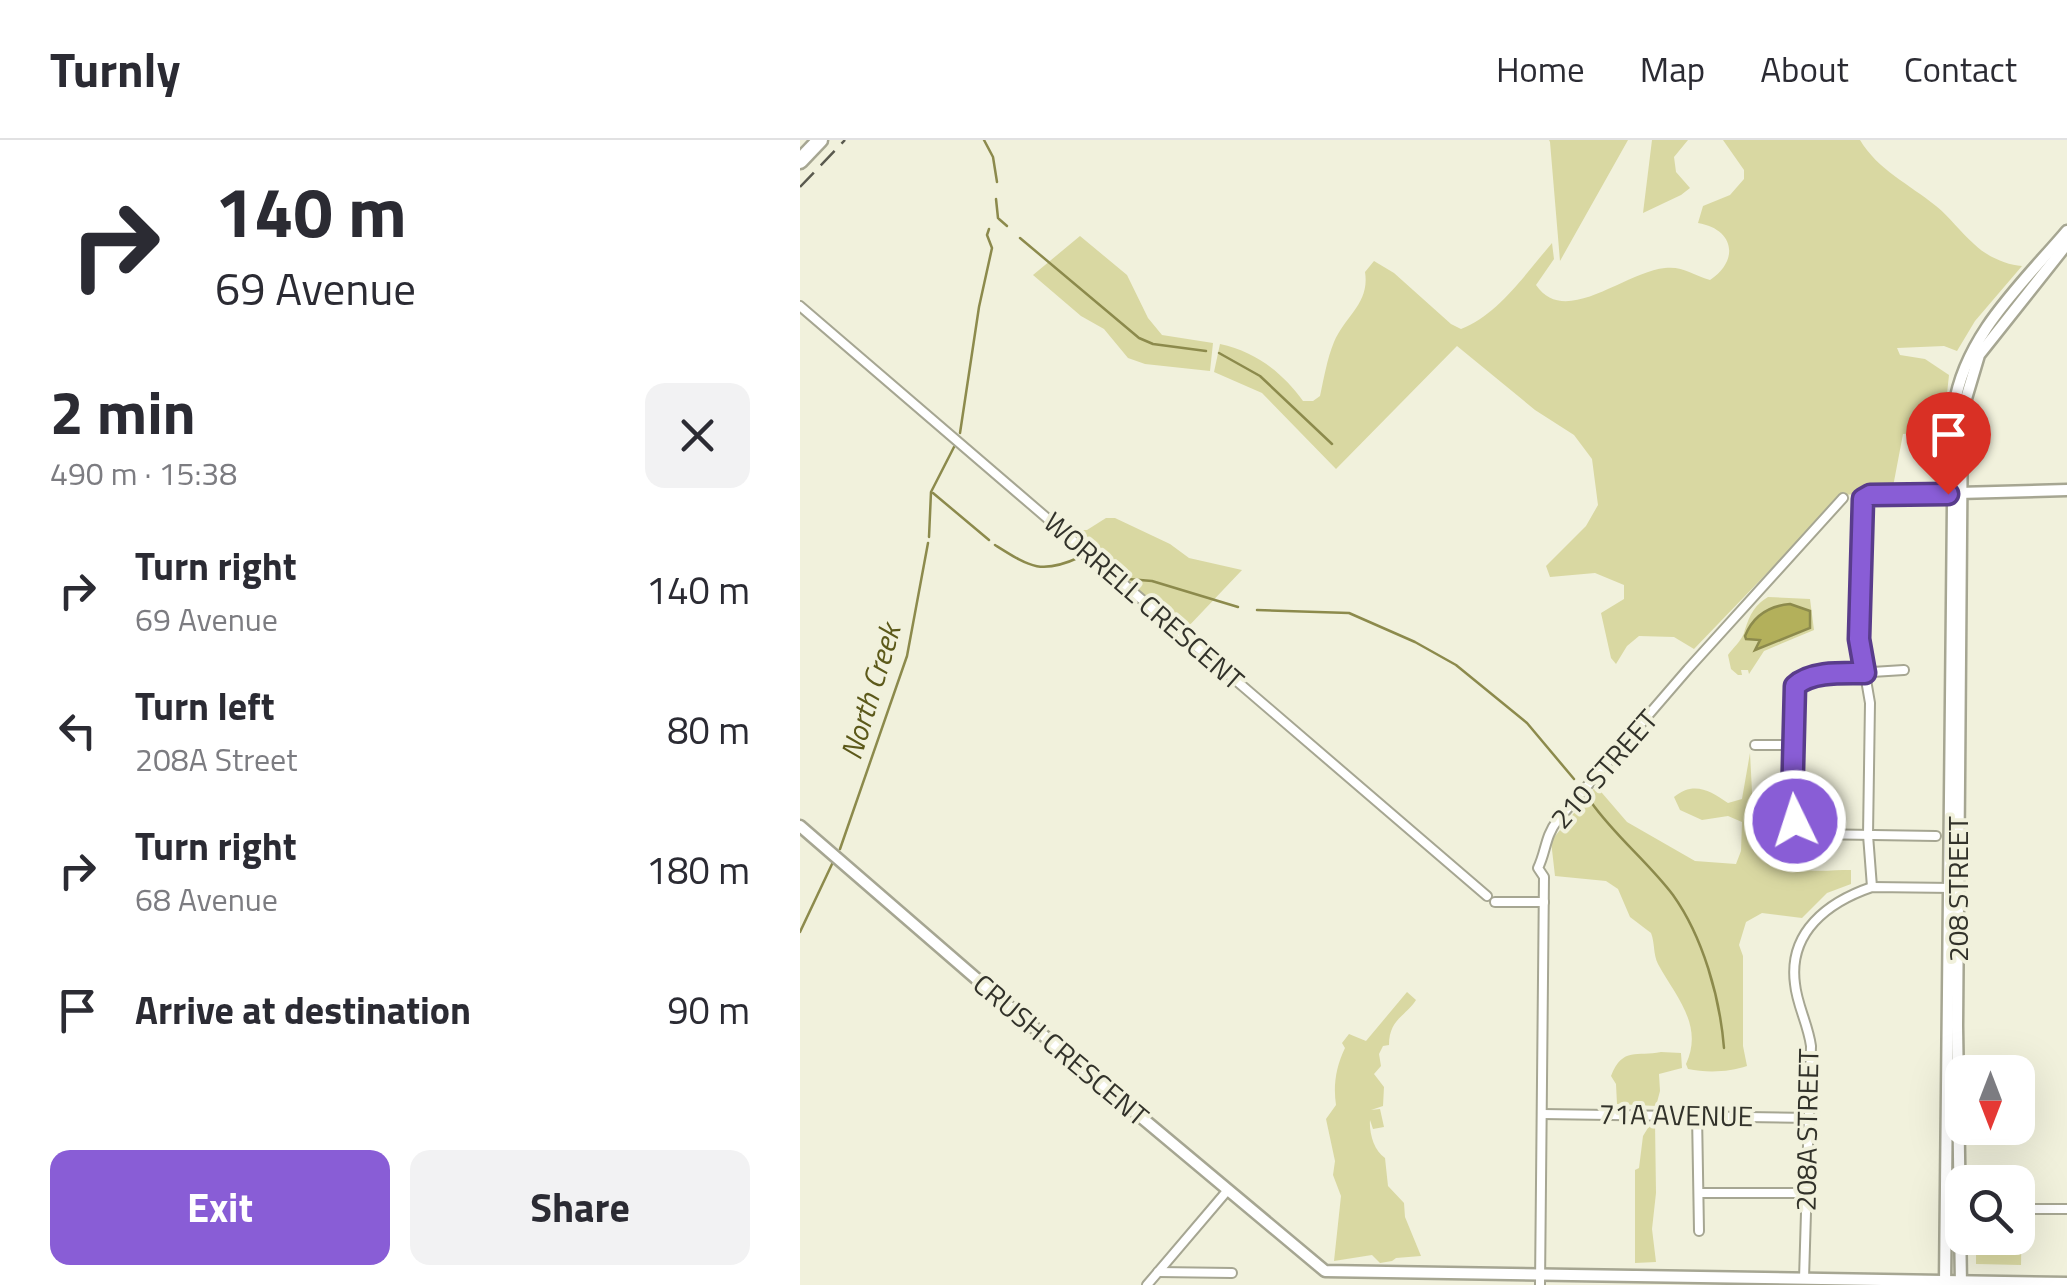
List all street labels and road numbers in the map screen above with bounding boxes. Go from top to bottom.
street label: WORRELL CRESCENT [1034,501,1254,700]
street label: 210 STREET [1539,699,1668,838]
street label: 208 STREET [1936,816,1979,962]
street label: CRUSH CRESCENT [964,963,1159,1136]
street label: 208A STREET [1784,1048,1829,1212]
street label: 71A AVENUE [1598,1092,1754,1137]

